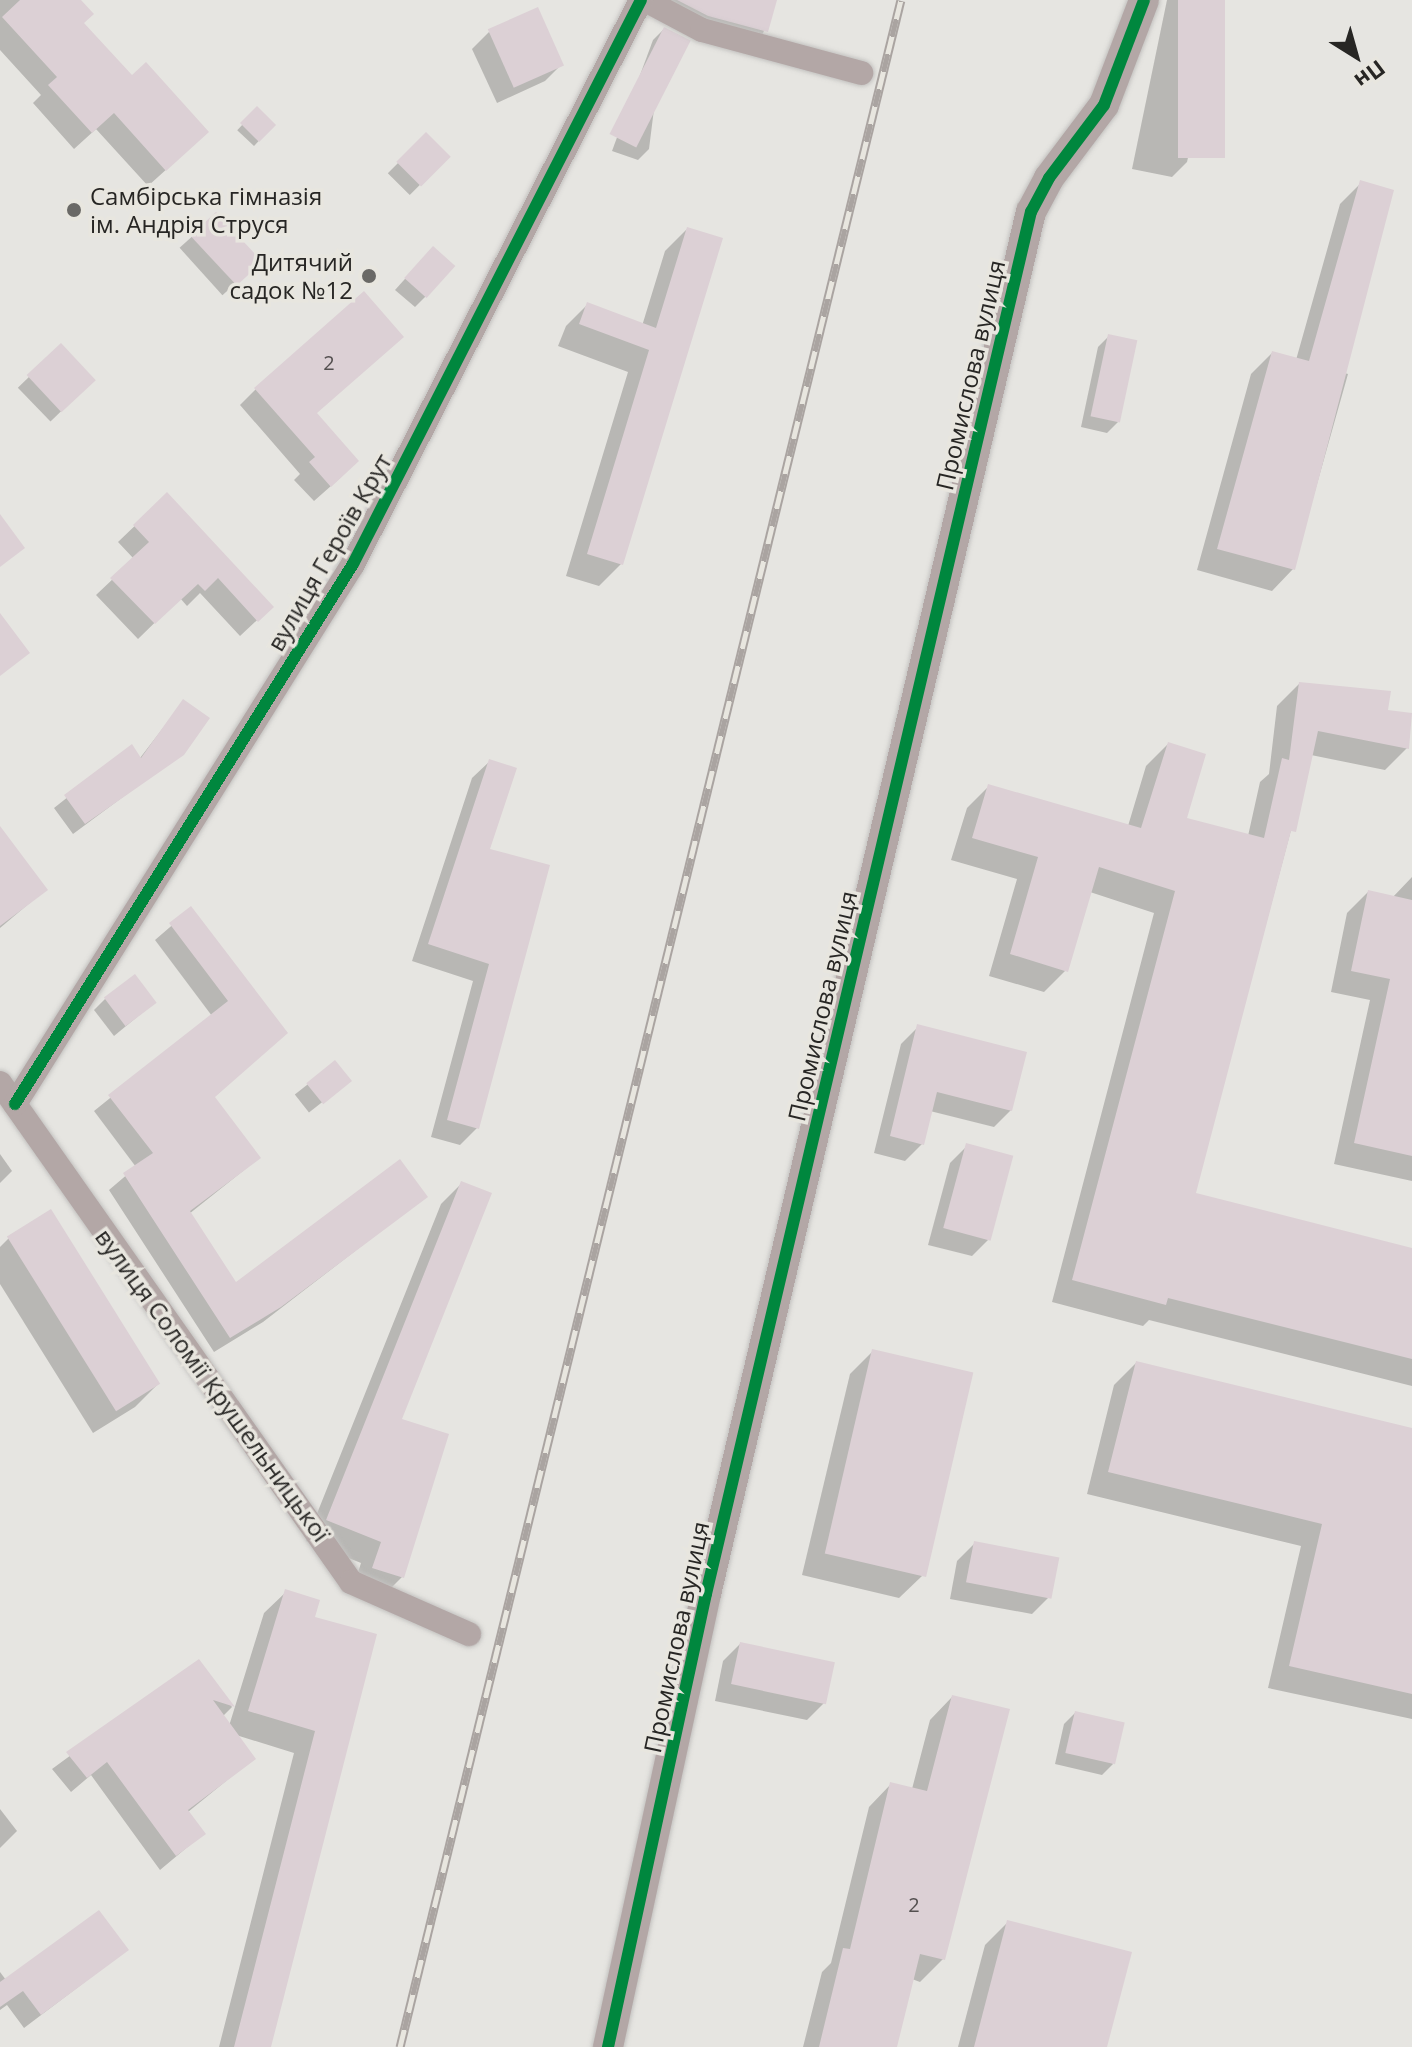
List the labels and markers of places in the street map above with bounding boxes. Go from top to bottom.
place label: Самбірська гімназія ім. Андрія Струся [90,182,322,238]
marker: Самбірська гімназія ім. Андрія Струся [65,201,83,219]
place label: Дитячий садок №12 [229,248,353,304]
marker: Дитячий садок №12 [360,267,378,285]

